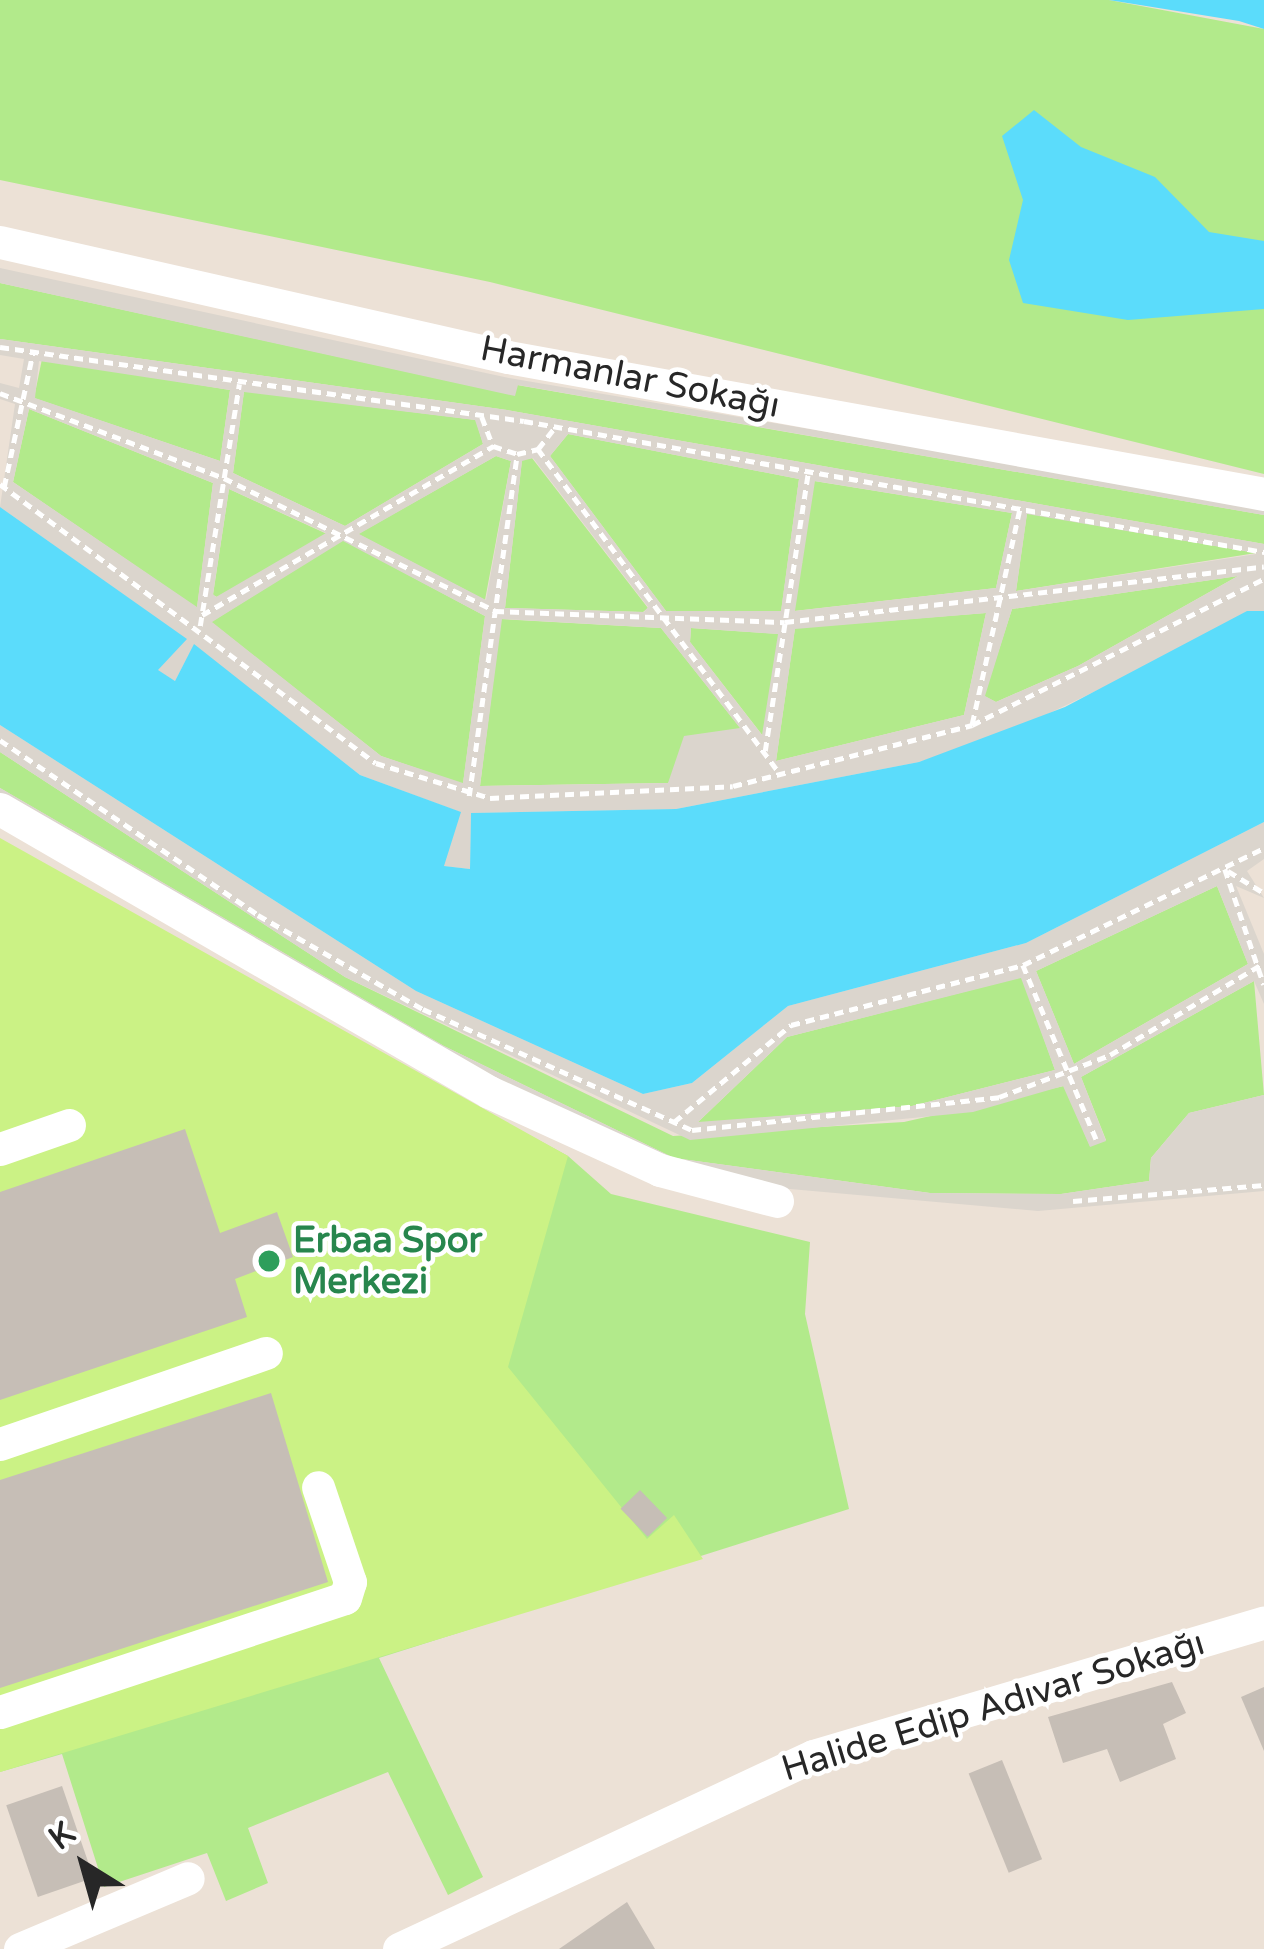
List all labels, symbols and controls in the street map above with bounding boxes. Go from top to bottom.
street label: Harmanlar Sokağı [477,327,783,427]
place label: Erbaa Spor Merkezi [293,1218,482,1303]
marker: Erbaa Spor Merkezi [256,1248,282,1274]
street label: Halide Edip Adıvar Sokağı [776,1621,1210,1791]
north arrow [24,1805,144,1925]
text: K [41,1814,83,1858]

